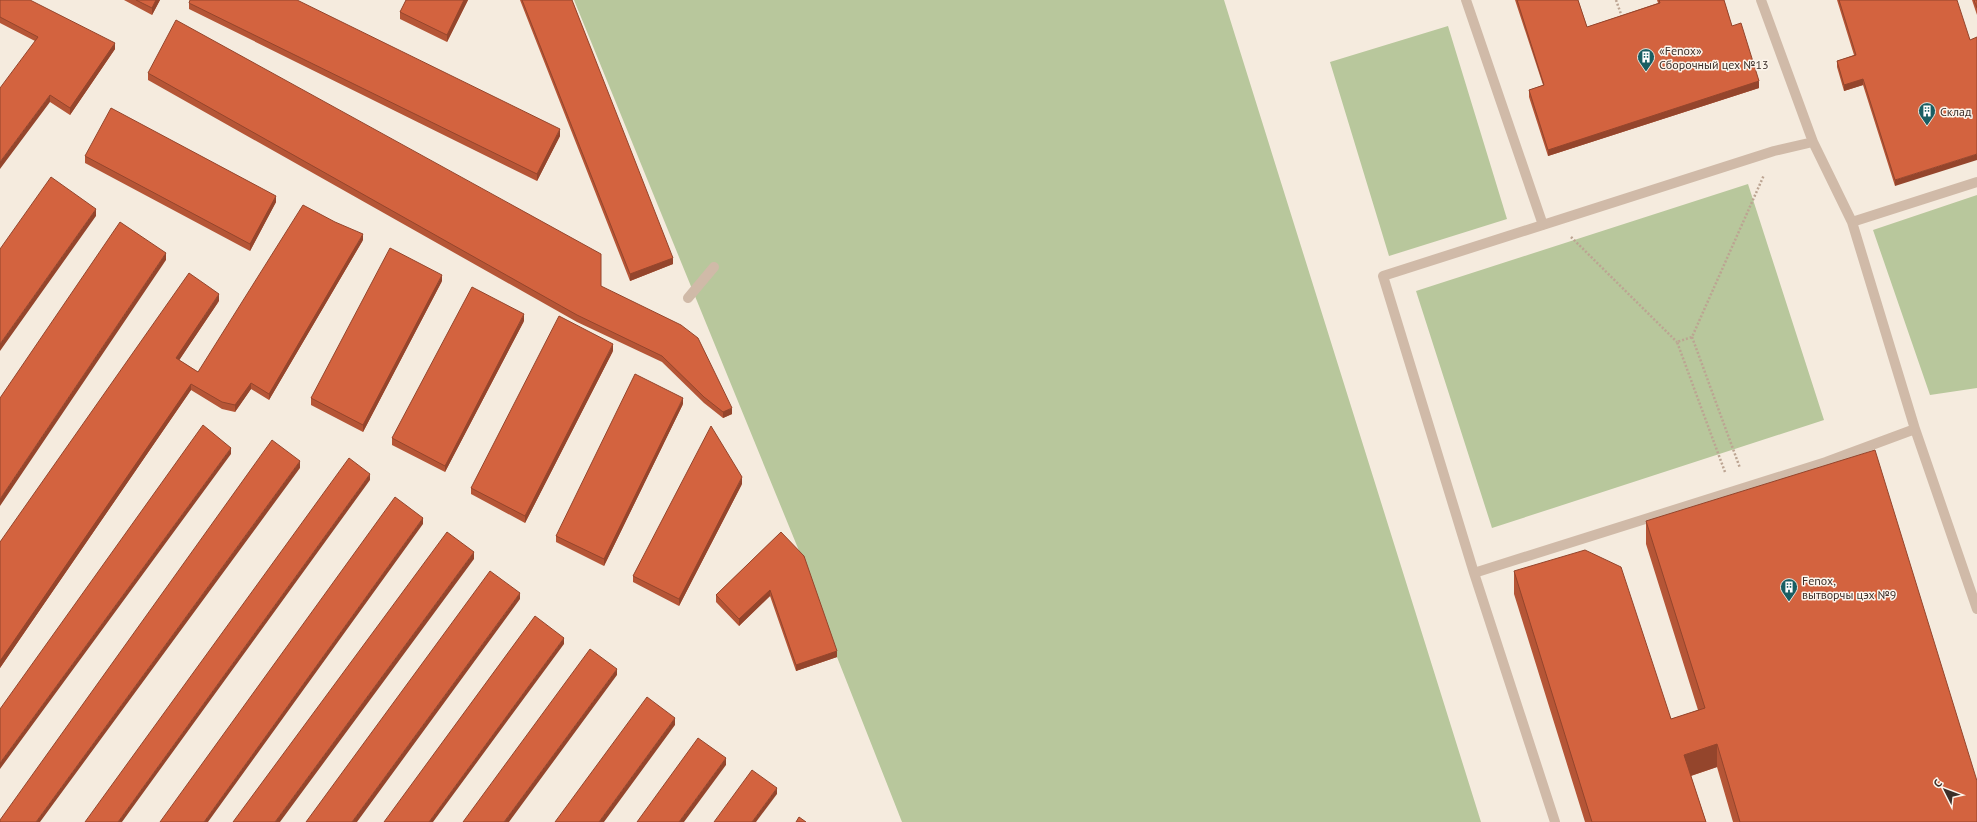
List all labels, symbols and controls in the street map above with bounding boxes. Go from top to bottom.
place label: «Fenox» Сборочный цех №13 [1659,43,1769,72]
building icon: «Fenox» Сборочный цех №13 [1636,47,1656,72]
building icon: Склад [1917,101,1937,126]
place label: Склад [1940,104,1972,119]
place label: Fenox, вытворчы цэх №9 [1802,573,1896,602]
building icon: Fenox, вытворчы цэх №9 [1779,577,1799,602]
north arrow [1925,770,1965,810]
text: С [1930,776,1945,790]

